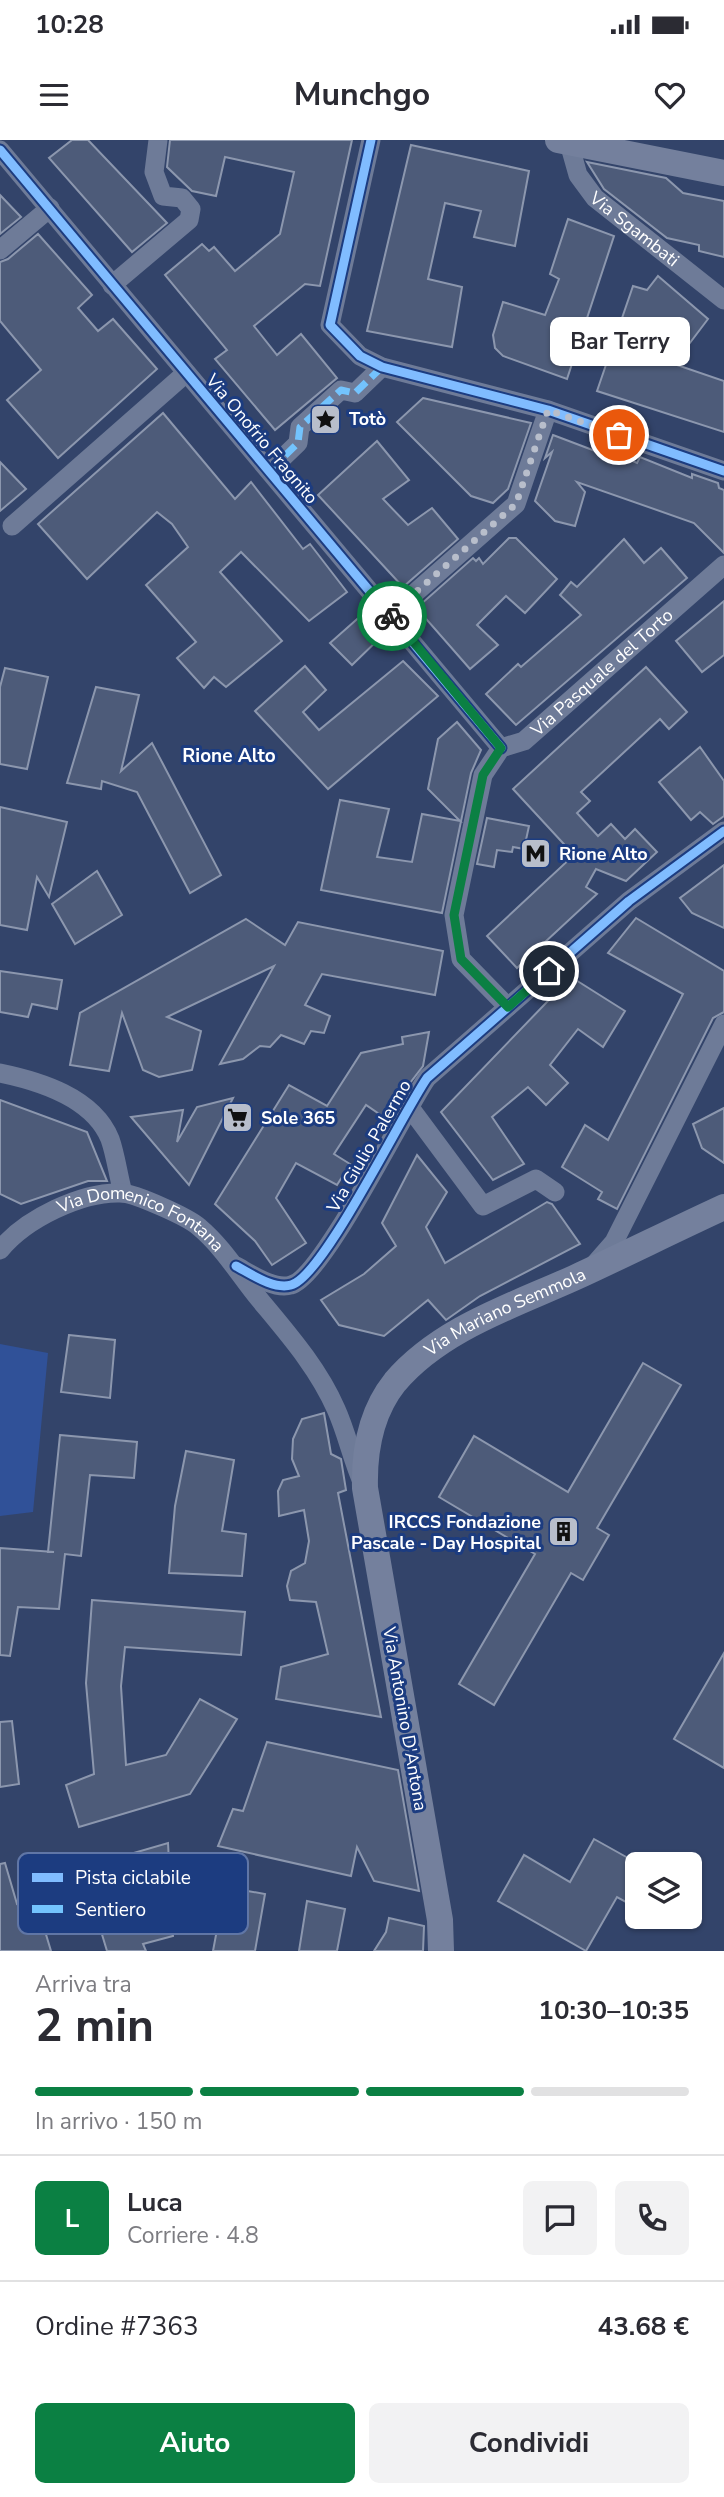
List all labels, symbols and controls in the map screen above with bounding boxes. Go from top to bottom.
text: 10:28 [35,7,104,42]
text: Munchgo [294,73,430,116]
icon: menu [35,76,73,114]
icon: heart [651,76,689,114]
street label: Via Sgambati [584,186,684,272]
callout: Bar Terry [549,316,689,365]
text: Bar Terry [570,326,670,357]
street label: Via Onofrio Fragnito [200,368,323,509]
place icon: Totò [309,402,343,436]
pin [589,405,649,465]
place label: Totò [349,407,386,431]
icon: bag [600,416,638,454]
courier [357,581,427,651]
icon: bike [373,597,411,635]
street label: Via Pasquale del Torto [525,603,678,742]
district label: Rione Alto [182,743,276,769]
metro station icon: Rione Alto [519,837,553,871]
place label: Rione Alto [559,842,648,866]
pin [519,941,579,1001]
icon: home [530,952,568,990]
street label: Via Giulio Palermo [321,1075,417,1218]
supermarket icon: Sole 365 [221,1101,255,1135]
place label: Sole 365 [261,1106,336,1130]
street label: Via Domenico Fontana [52,1181,230,1257]
street label: Via Mariano Semmola [419,1262,590,1362]
place label: IRCCS Fondazione Pascale - Day Hospital [351,1510,541,1555]
building icon: IRCCS Fondazione Pascale - Day Hospital [547,1515,581,1549]
street label: Via Antonino D'Antona [377,1624,433,1813]
map controls [625,1852,702,1929]
button: layers [625,1852,702,1929]
legend [18,1853,248,1934]
text: Pista ciclabile [75,1865,191,1891]
text: Sentiero [75,1897,146,1923]
text: Arriva tra [35,1969,132,2000]
text: 10:30–10:35 [538,1993,689,2028]
text: 2 min [35,1994,154,2057]
text: In arrivo · 150 m [35,2106,202,2137]
button: chat [523,2181,597,2255]
button: phone [615,2181,689,2255]
text: Luca [127,2185,183,2220]
text: L [65,2201,79,2236]
text: Corriere · 4.8 [127,2220,259,2251]
text: Ordine #7363 [35,2309,199,2344]
text: 43.68 € [598,2309,689,2344]
button: Aiuto [35,2403,355,2483]
button: Condividi [369,2403,689,2483]

